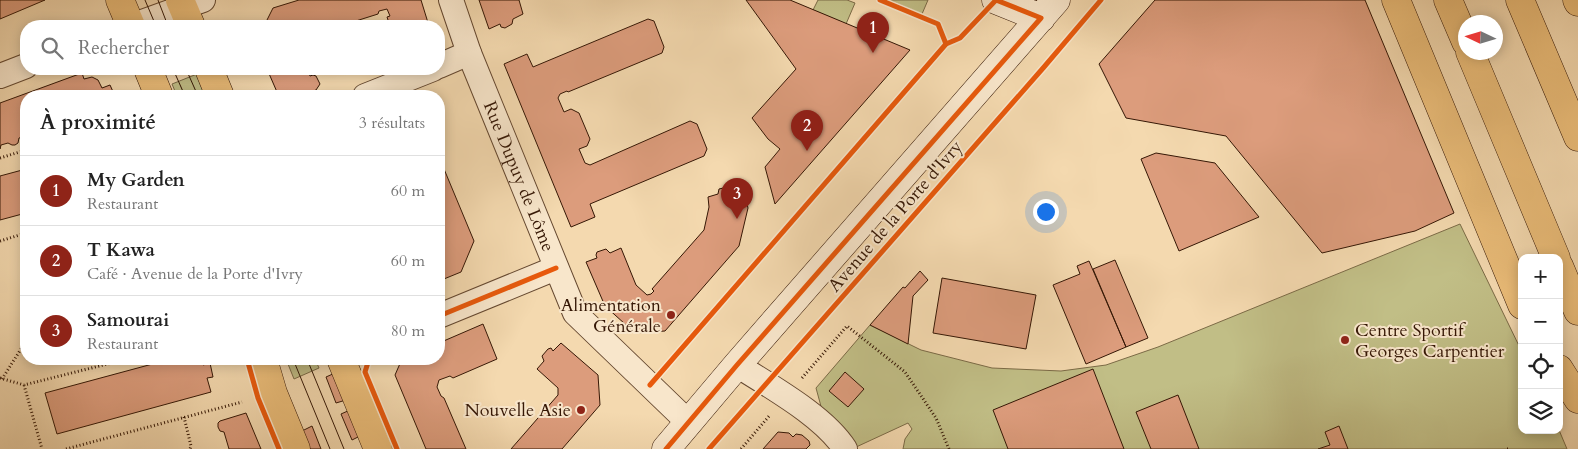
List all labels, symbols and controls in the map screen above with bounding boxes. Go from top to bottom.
pin: 1 [857,12,889,53]
north arrow [1458,15,1503,60]
search box [20,20,445,75]
icon: search [38,34,66,62]
text: Rechercher [78,35,169,61]
street label: Rue Dupuy de Lôme [477,97,561,255]
text: À proximité [40,108,156,137]
pin: 2 [791,110,823,151]
text: 3 résultats [359,112,425,134]
street label: Avenue de la Porte d'Ivry [822,135,969,298]
text: My Garden [87,167,185,193]
pin: 3 [721,178,753,219]
text: 1 [52,180,60,202]
text: 60 m [391,180,425,202]
text: Restaurant [87,193,158,215]
your location [1033,199,1059,225]
text: T Kawa [87,237,155,263]
text: 2 [52,250,60,272]
text: 60 m [391,250,425,272]
map controls [1518,254,1563,434]
button: + [1518,254,1563,299]
text: Café · Avenue de la Porte d'Ivry [87,263,303,285]
place label: Alimentation Générale [561,293,662,339]
button: − [1518,299,1563,344]
text: Samourai [87,307,169,333]
marker: Alimentation Générale [665,309,677,321]
place label: Centre Sportif Georges Carpentier [1355,318,1505,364]
text: 3 [52,320,60,342]
text: 80 m [391,320,425,342]
text: Restaurant [87,333,158,355]
marker: Centre Sportif Georges Carpentier [1339,334,1351,346]
button: locate [1518,344,1563,389]
button: layers [1518,389,1563,434]
place label: Nouvelle Asie [465,398,571,423]
marker: Nouvelle Asie [575,404,587,416]

